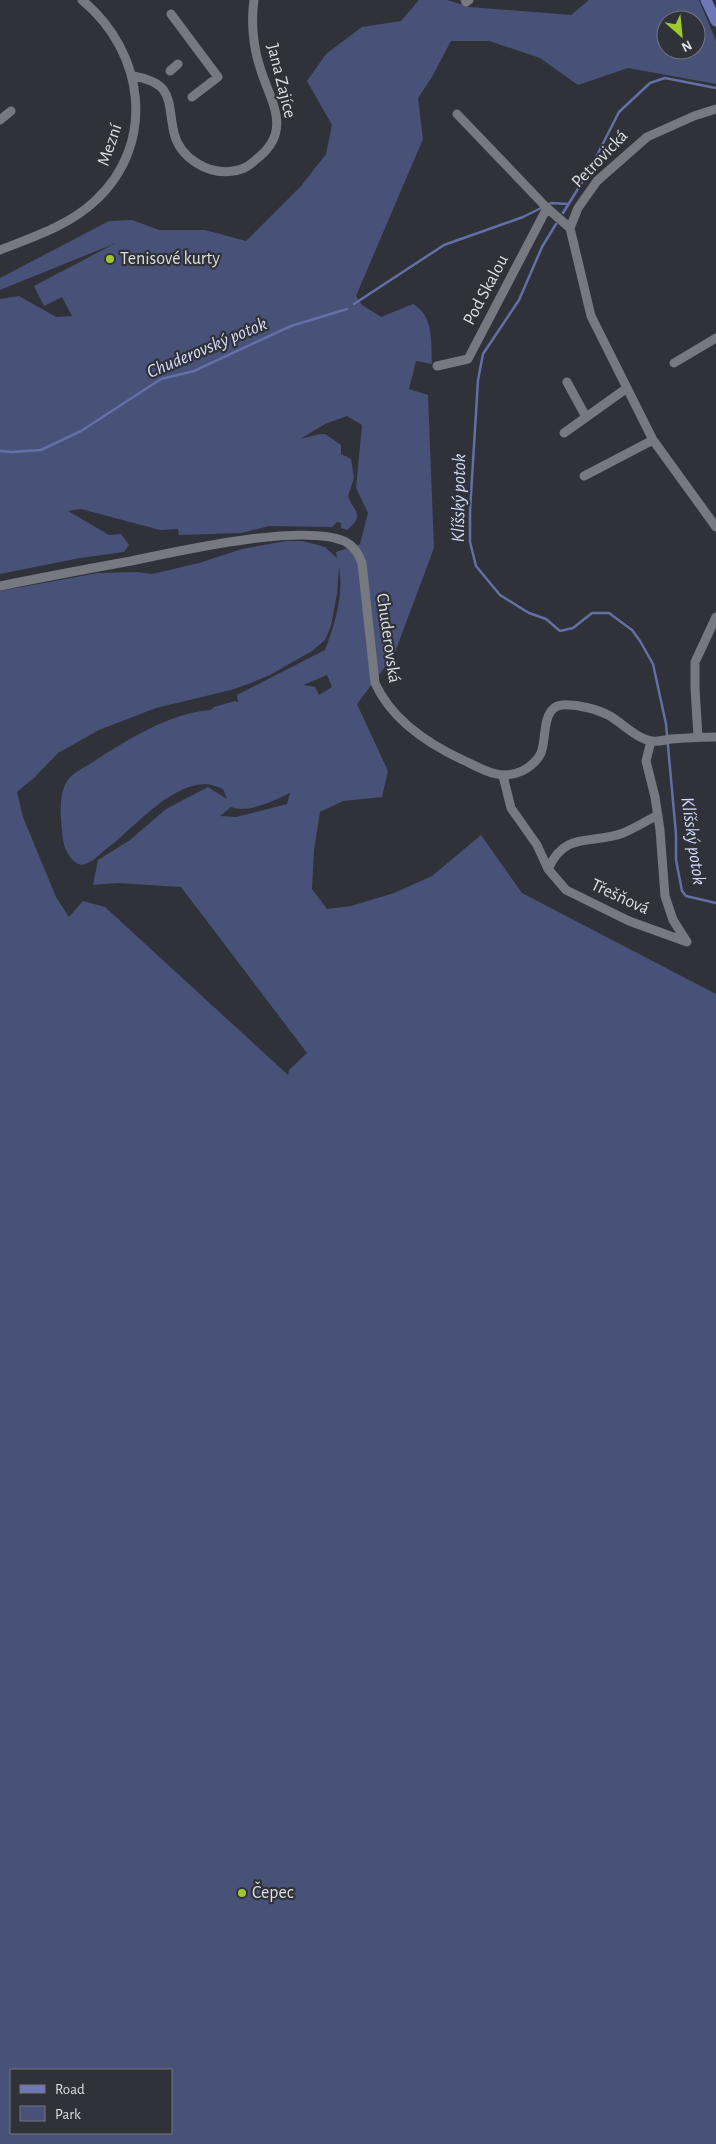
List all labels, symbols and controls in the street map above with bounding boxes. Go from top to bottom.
north arrow [656,10,706,60]
text: N [679,37,694,54]
street label: Jana Zajíce [263,42,299,120]
street label: Mezní [94,121,126,168]
street label: Petrovická [568,127,632,191]
place label: Tenisové kurty [120,250,220,268]
street label: Pod Skalou [460,252,512,328]
marker: Tenisové kurty [104,253,116,265]
water label: Chuderovský potok [144,314,270,382]
water label: Klíšský potok [449,453,469,543]
street label: Chuderovská [373,592,403,684]
water label: Klíšský potok [677,796,709,887]
street label: Třešňová [588,876,652,918]
place label: Čepec [252,1881,294,1902]
marker: Čepec [236,1887,248,1899]
legend [10,2069,172,2134]
text: Road [55,2082,85,2097]
text: Park [55,2107,81,2122]

